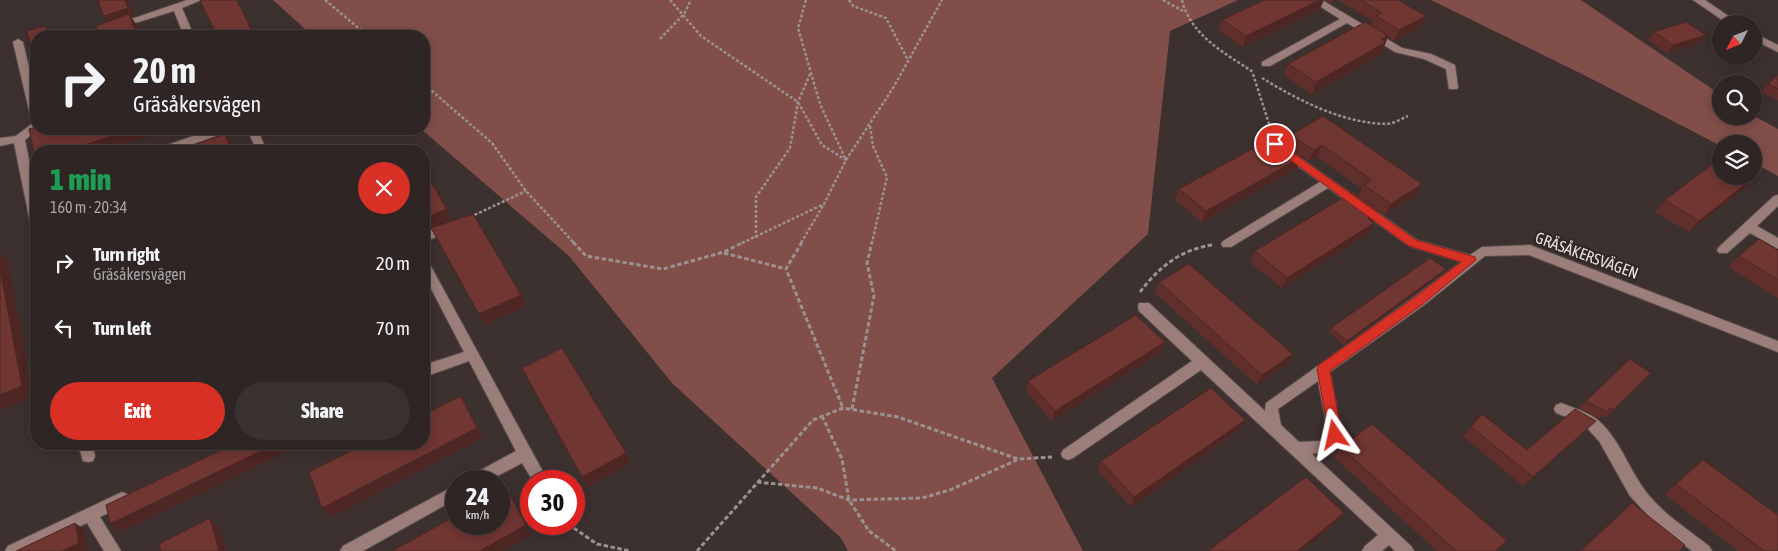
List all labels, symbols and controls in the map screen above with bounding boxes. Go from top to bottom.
north arrow [1712,15,1762,65]
map controls [1712,15,1762,185]
icon: right [50,50,115,115]
text: 20 m [133,50,196,90]
button: search [1712,75,1762,125]
text: Gräsåkersvägen [133,91,261,117]
pin [1254,123,1296,165]
icon: arrive [1261,130,1289,158]
button: layers [1712,135,1762,185]
text: 1 min [50,162,111,196]
button: close [358,162,410,214]
text: 160 m · 20:34 [50,198,127,216]
street label: GRÄSÅKERSVÄGEN [1533,227,1641,282]
text: Turn right [93,243,160,265]
icon: right [50,249,78,277]
text: 20 m [376,252,410,274]
text: Gräsåkersvägen [93,265,186,283]
icon: left [50,314,78,342]
text: Turn left [93,317,151,339]
text: 70 m [376,317,410,339]
button: Exit [50,382,225,440]
button: Share [235,382,410,440]
position arrow [1308,408,1360,460]
speed limit sign: 30 [520,470,585,535]
text: 24 [466,482,489,510]
text: km/h [466,508,489,522]

